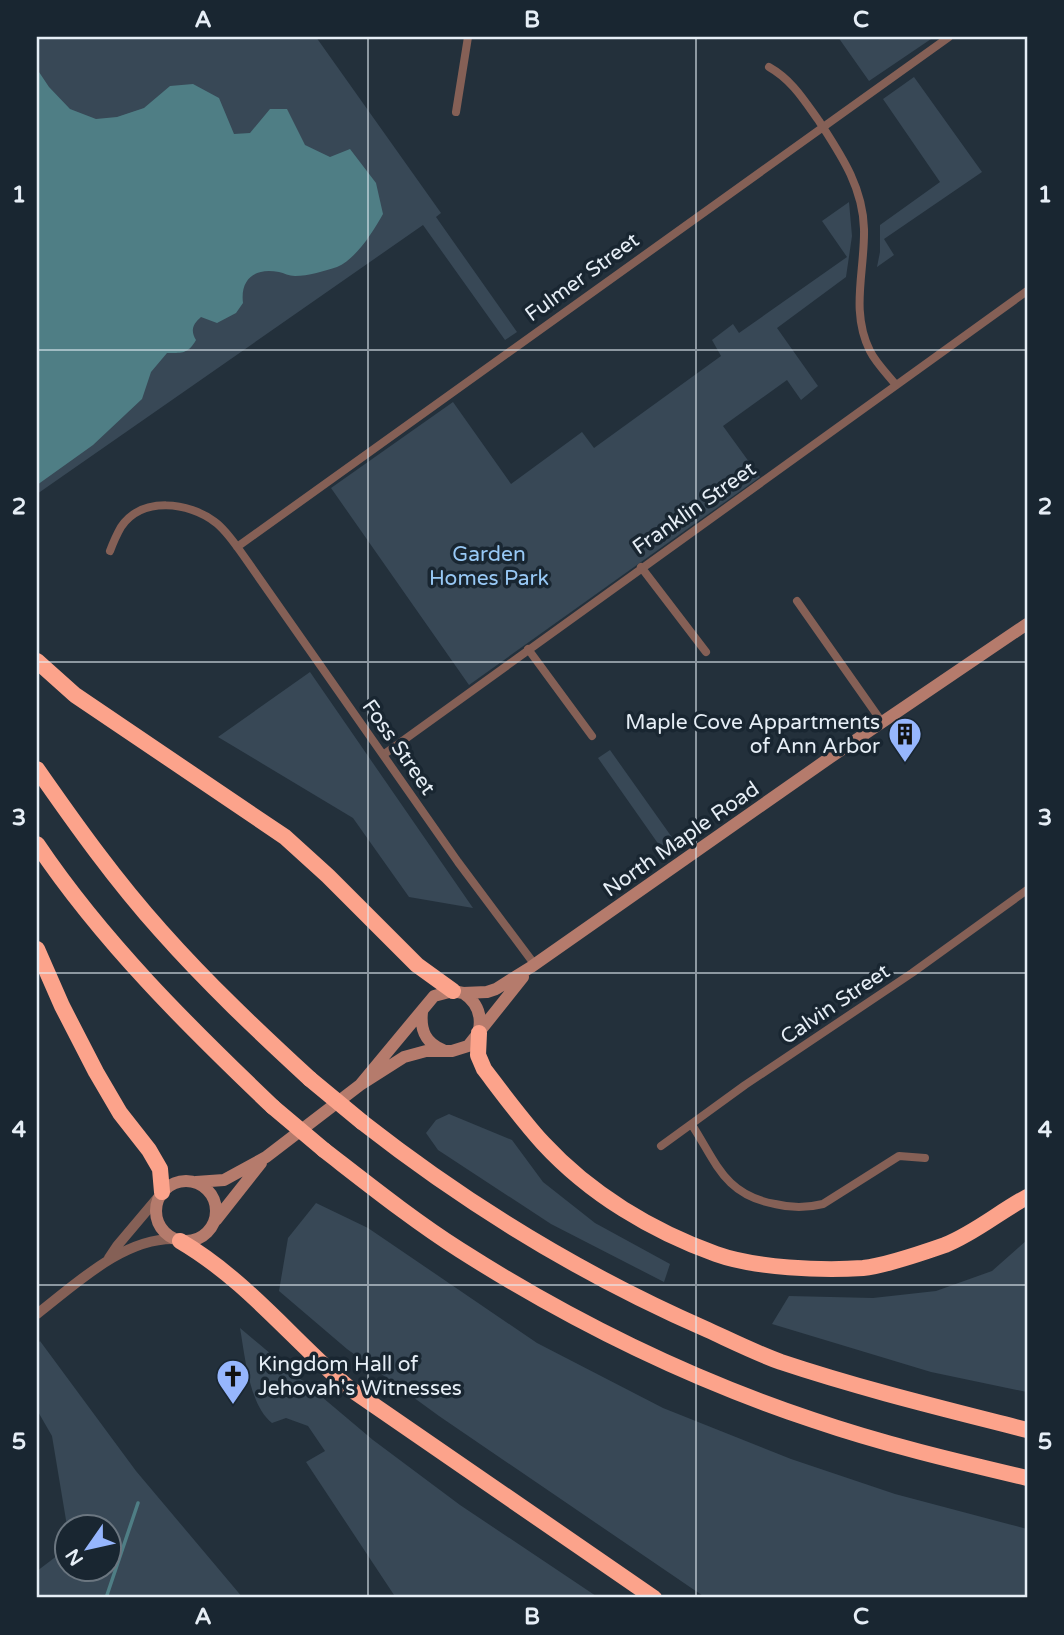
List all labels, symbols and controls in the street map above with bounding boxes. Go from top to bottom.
text: A [194,6,212,34]
text: B [524,6,540,34]
text: C [853,6,869,34]
text: 1 [12,181,26,209]
text: 1 [1038,181,1052,209]
street label: Fulmer Street [520,228,644,327]
street label: Franklin Street [628,457,761,560]
text: 2 [12,493,26,521]
text: 2 [1038,493,1052,521]
park label: Garden Homes Park [429,542,549,591]
street label: Foss Street [357,695,440,800]
place label: Maple Cove Appartments of Ann Arbor [625,710,880,759]
building icon: Maple Cove Appartments of Ann Arbor [886,715,924,764]
street label: North Maple Road [599,776,764,903]
text: 3 [12,804,26,832]
text: 3 [1038,804,1052,832]
street label: Calvin Street [776,959,895,1050]
text: 4 [12,1116,27,1144]
text: 4 [1038,1116,1053,1144]
place label: Kingdom Hall of Jehovah's Witnesses [258,1352,462,1401]
church icon: Kingdom Hall of Jehovah's Witnesses [214,1357,252,1406]
text: 5 [12,1428,26,1456]
text: 5 [1038,1428,1052,1456]
north arrow [52,1512,122,1582]
text: N [61,1544,88,1569]
text: A [194,1603,212,1631]
text: B [524,1603,540,1631]
text: C [853,1603,869,1631]

